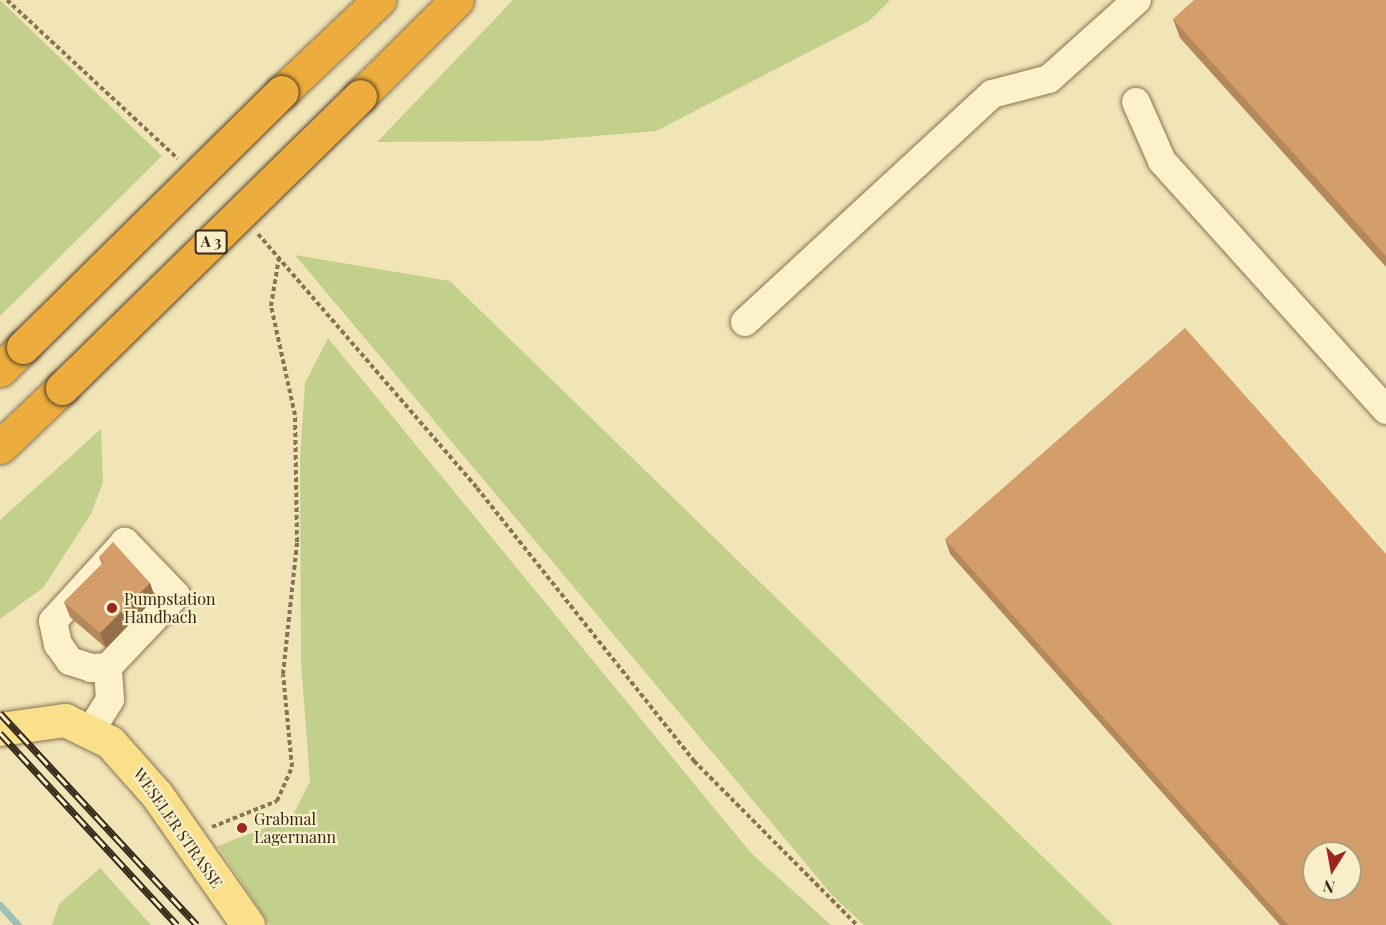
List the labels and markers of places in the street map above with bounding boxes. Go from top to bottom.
place label: Pumpstation Handbach [124,589,216,627]
marker: Pumpstation Handbach [105,601,119,615]
place label: Grabmal Lagermann [254,809,336,847]
marker: Grabmal Lagermann [235,821,249,835]

